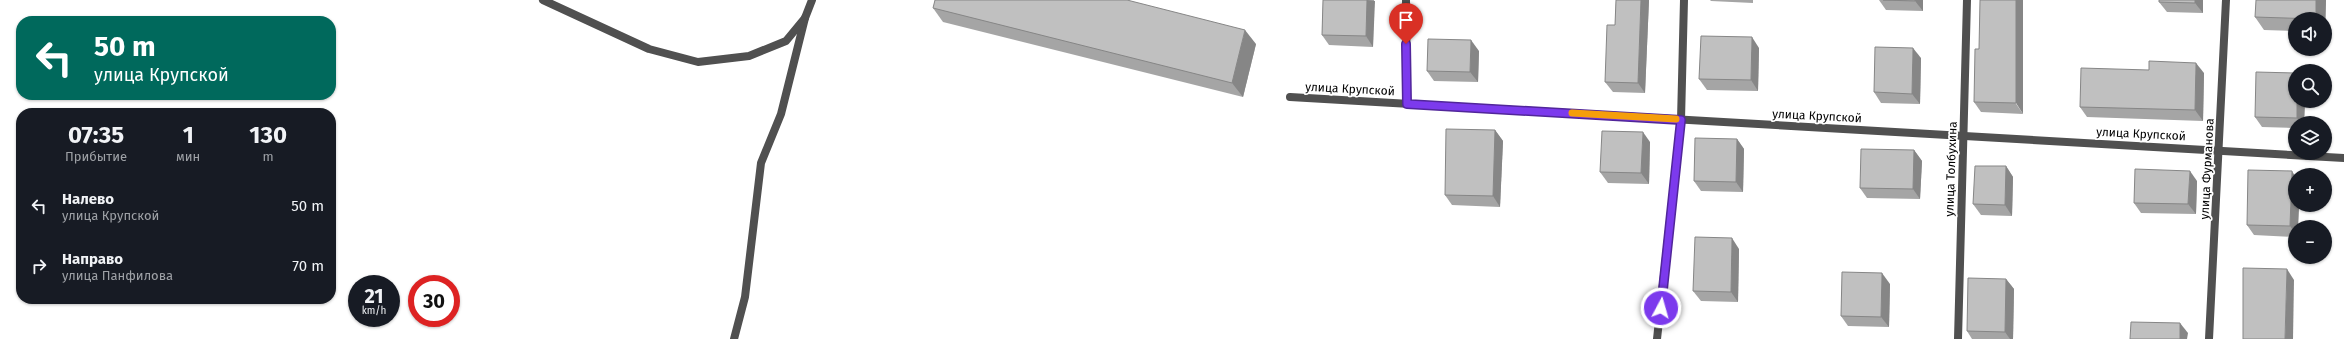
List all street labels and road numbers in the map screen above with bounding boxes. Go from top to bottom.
street label: улица Крупской [1305,80,1395,98]
street label: улица Крупской [1772,107,1862,125]
street label: улица Фурманова [2197,118,2217,220]
street label: улица Толбухина [1942,121,1960,217]
street label: улица Крупской [2096,125,2186,143]

